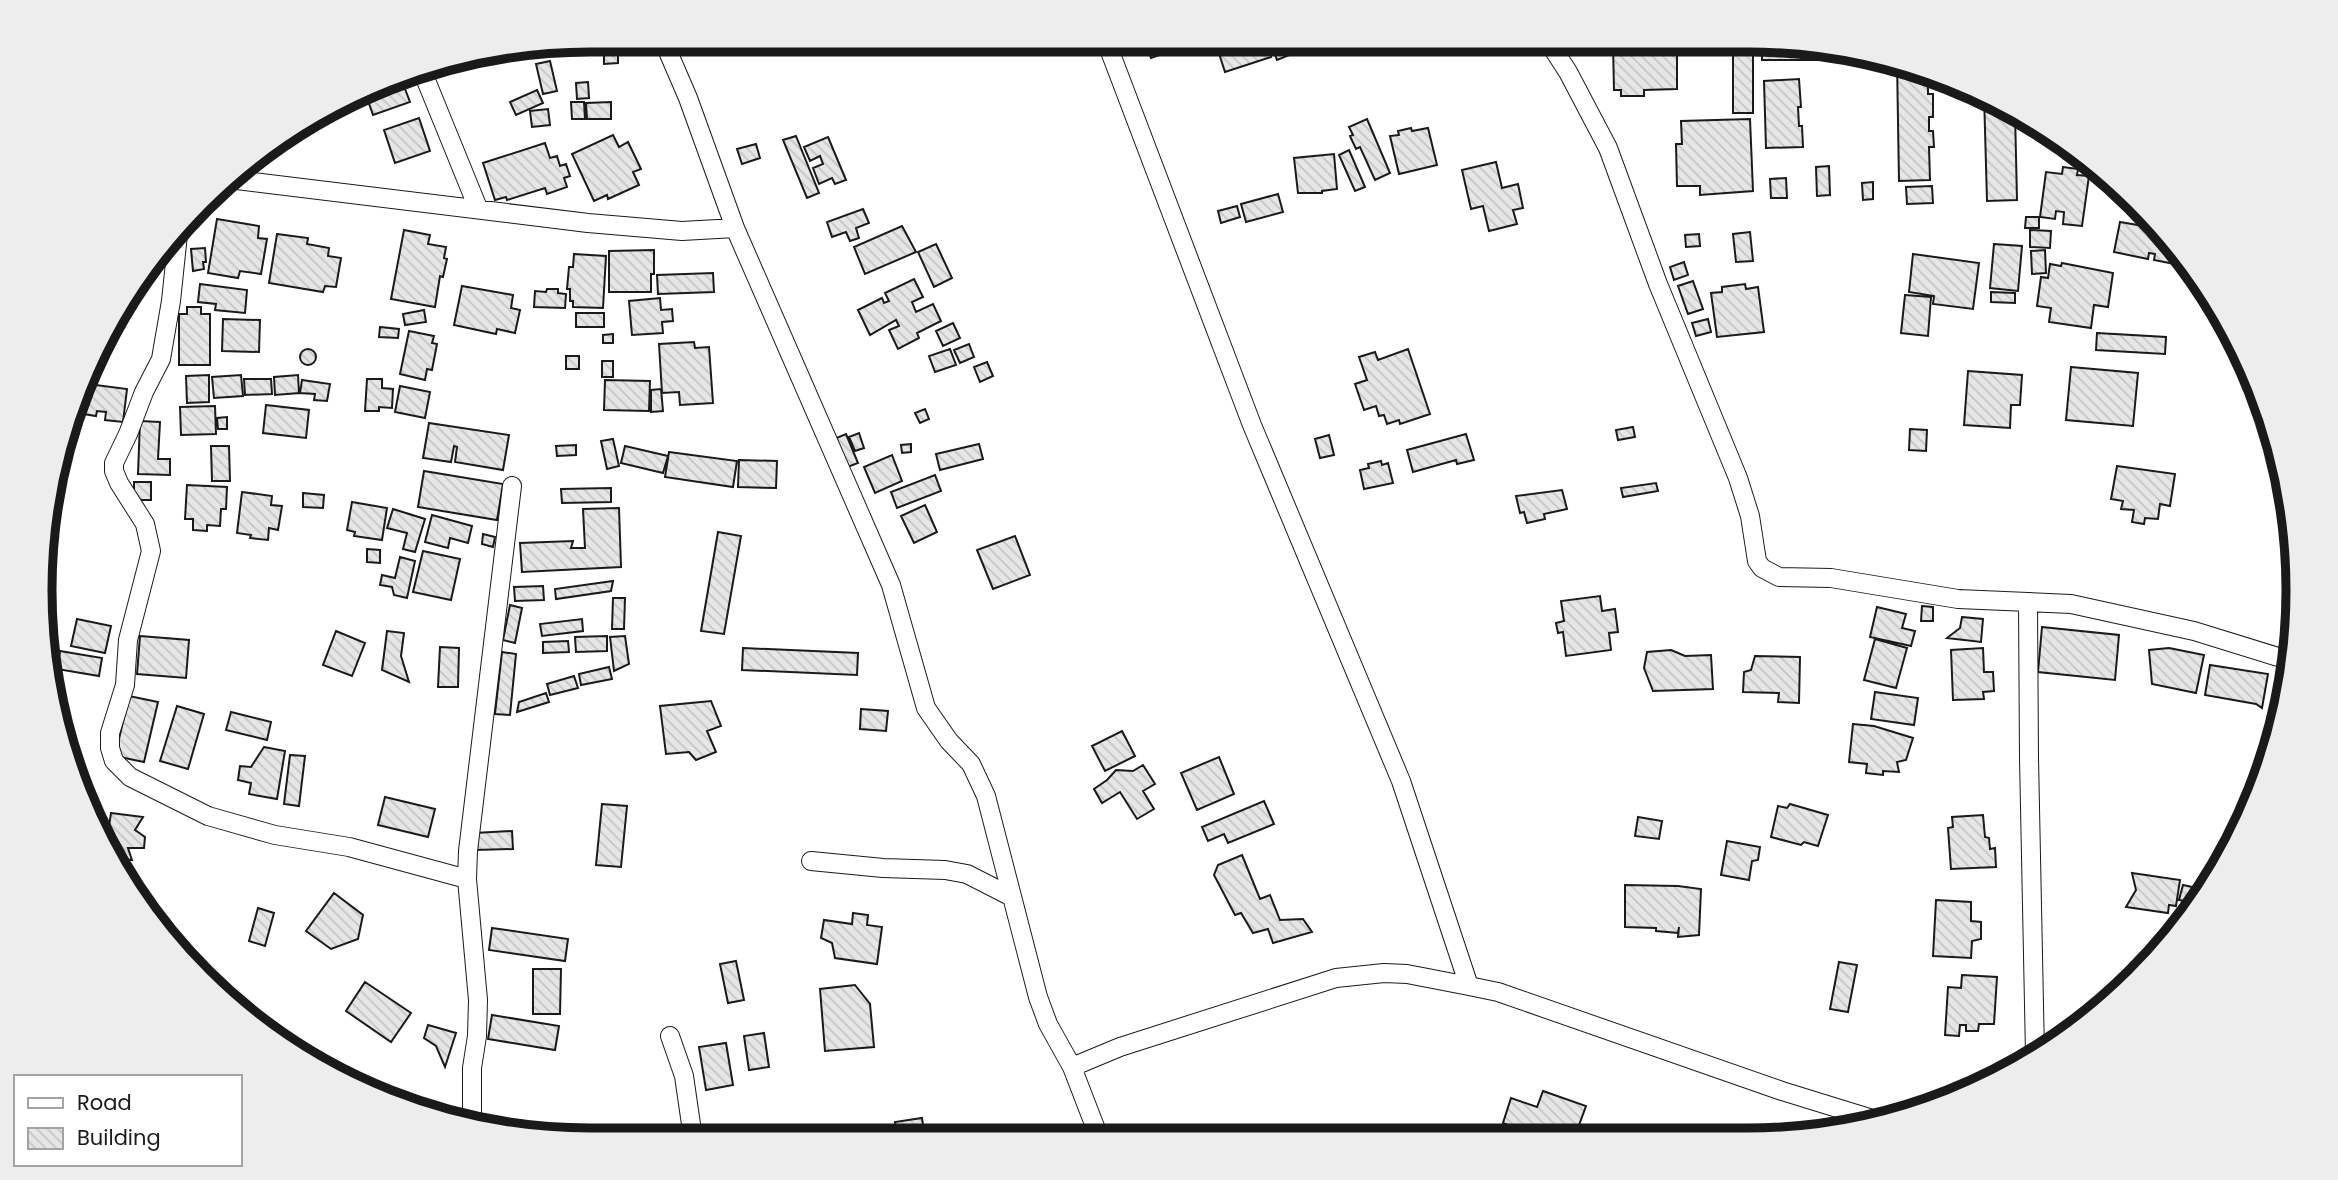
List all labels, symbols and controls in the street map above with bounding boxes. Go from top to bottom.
legend [14,1075,242,1166]
text: Road [77,1088,132,1117]
text: Building [77,1123,161,1152]

